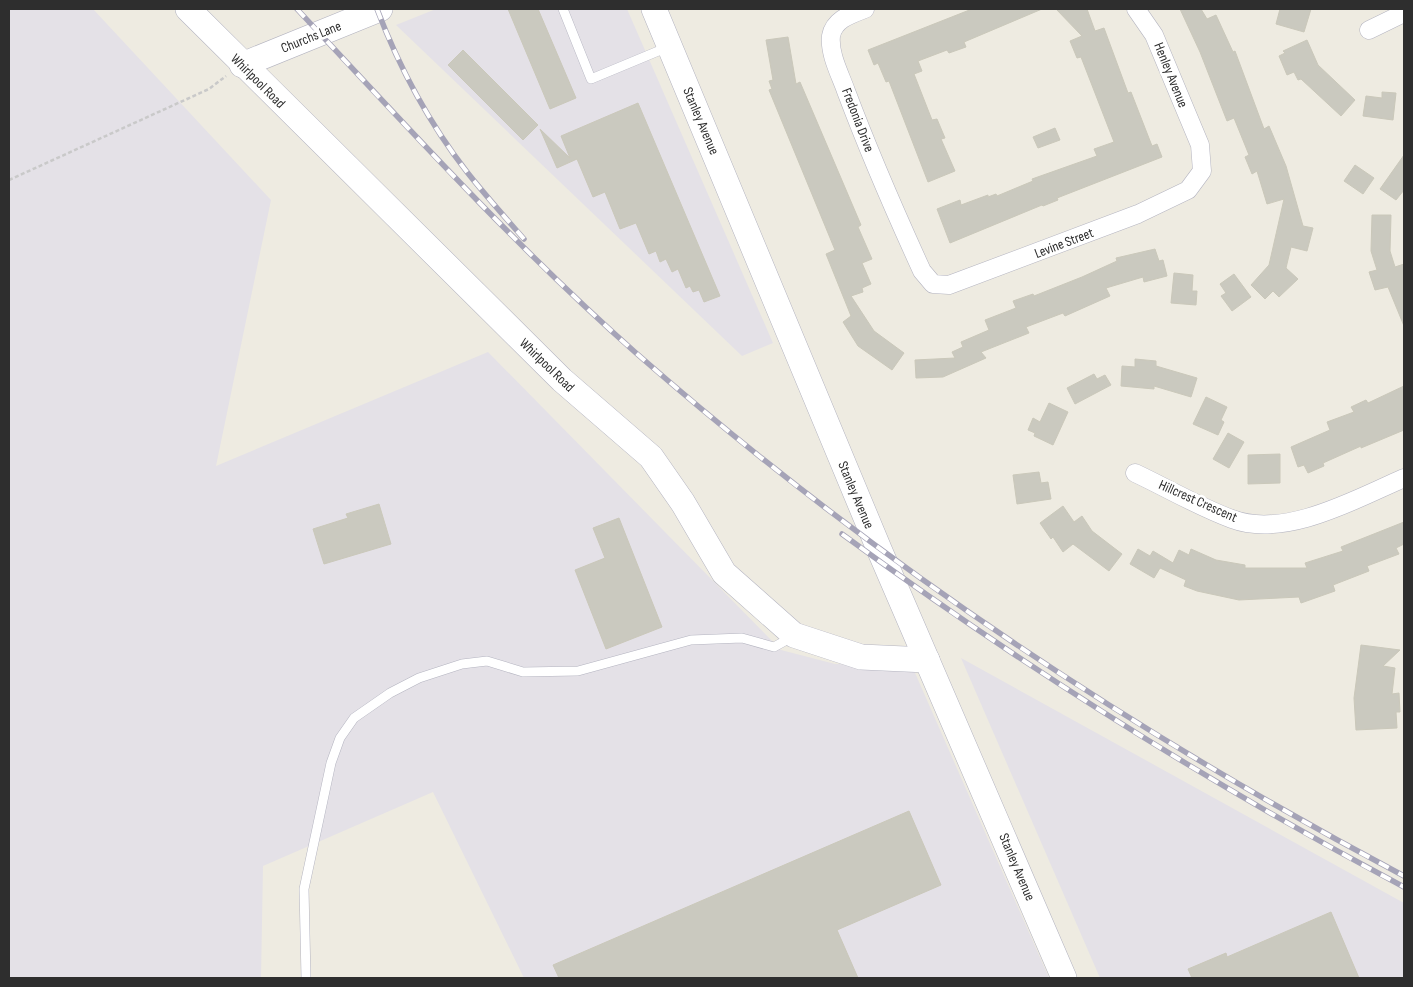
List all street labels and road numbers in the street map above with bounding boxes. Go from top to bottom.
street label: Churchs Lane [278,17,344,57]
street label: Henley Avenue [1150,40,1192,110]
street label: Whirlpool Road [227,50,289,112]
street label: Stanley Avenue [679,85,723,157]
street label: Fredonia Drive [838,86,878,154]
street label: Levine Street [1032,224,1096,262]
street label: Whirlpool Road [516,335,578,396]
street label: Stanley Avenue [834,459,878,531]
street label: Hillcrest Crescent [1156,476,1240,526]
street label: Stanley Avenue [995,831,1039,903]

